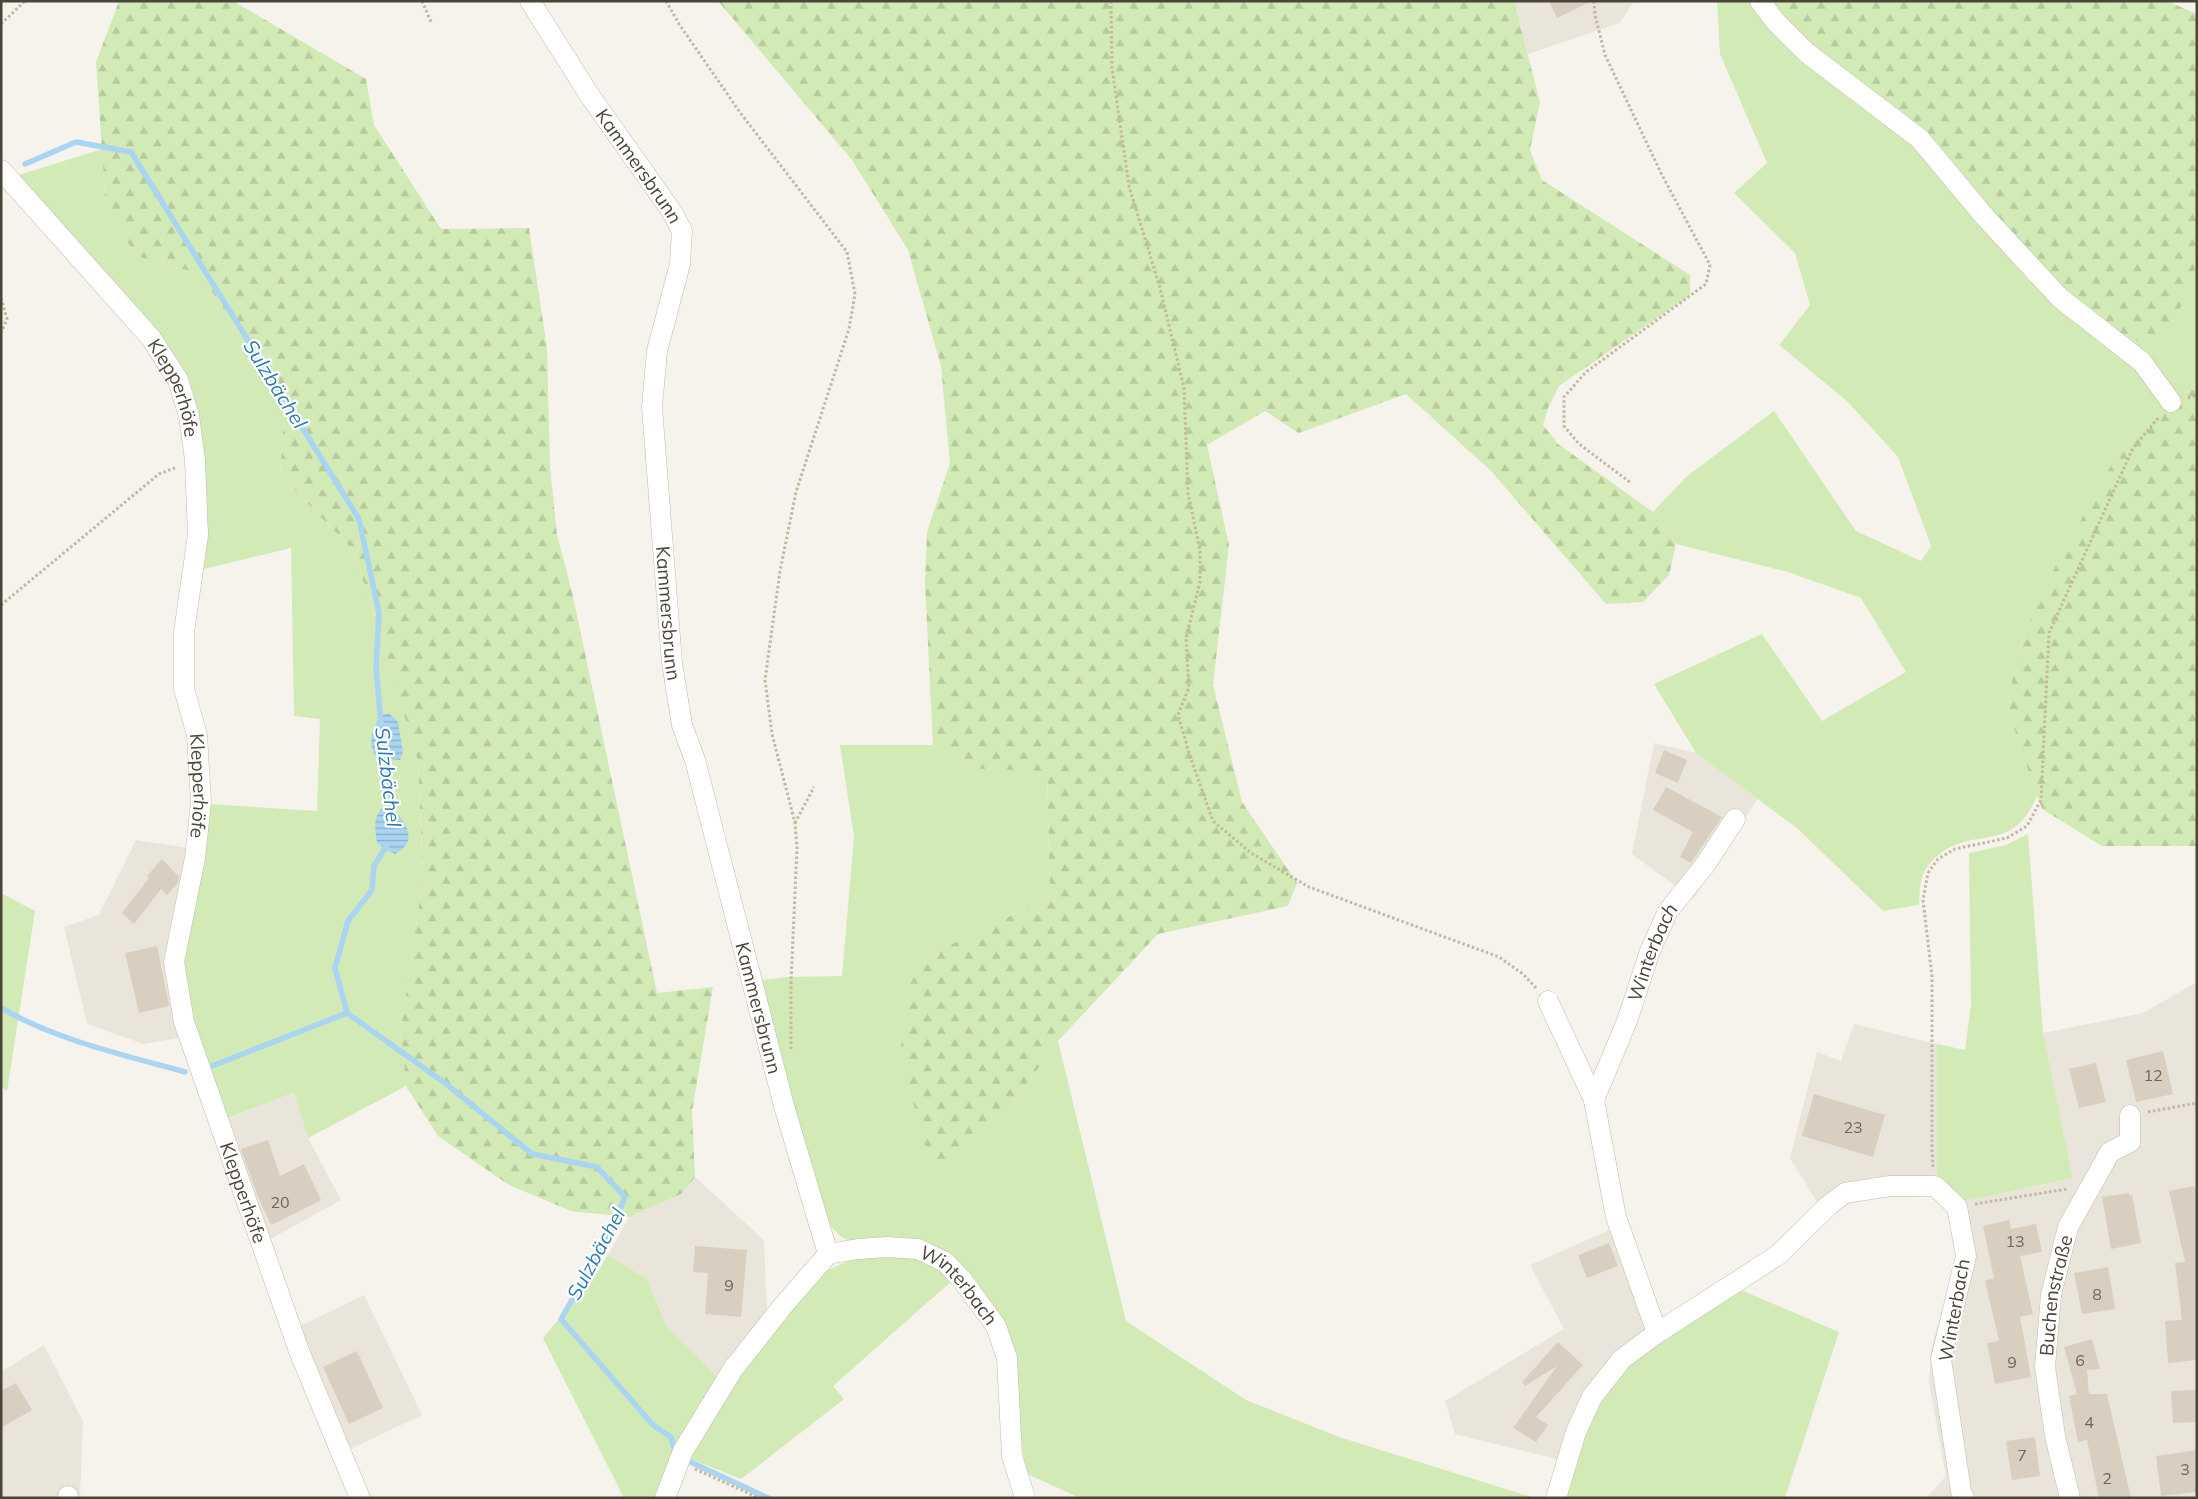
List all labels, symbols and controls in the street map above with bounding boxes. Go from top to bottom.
street label: Kammersbrunn [591,104,688,227]
street label: Klepperhöfe [143,334,204,438]
water label: Sulzbächel [238,335,313,433]
street label: Kammersbrunn [651,545,687,682]
water label: Sulzbächel [370,726,407,829]
street label: Klepperhöfe [185,733,213,840]
street label: Winterbach [1622,897,1682,1004]
street label: Kammersbrunn [730,939,787,1076]
house number: 12 [2143,1065,2163,1085]
house number: 23 [1843,1117,1863,1137]
street label: Klepperhöfe [215,1139,272,1246]
house number: 20 [270,1192,290,1212]
water label: Sulzbächel [561,1203,630,1304]
house number: 13 [2005,1231,2025,1251]
street label: Buchenstraße [2034,1232,2078,1357]
street label: Winterbach [916,1240,1003,1330]
street label: Winterbach [1933,1257,1975,1363]
house number: 9 [724,1275,734,1295]
house number: 8 [2092,1284,2102,1304]
house number: 6 [2075,1350,2085,1370]
house number: 9 [2007,1352,2017,1372]
house number: 4 [2084,1412,2094,1432]
house number: 7 [2017,1445,2027,1465]
house number: 3 [2180,1459,2190,1479]
house number: 2 [2102,1468,2112,1488]

